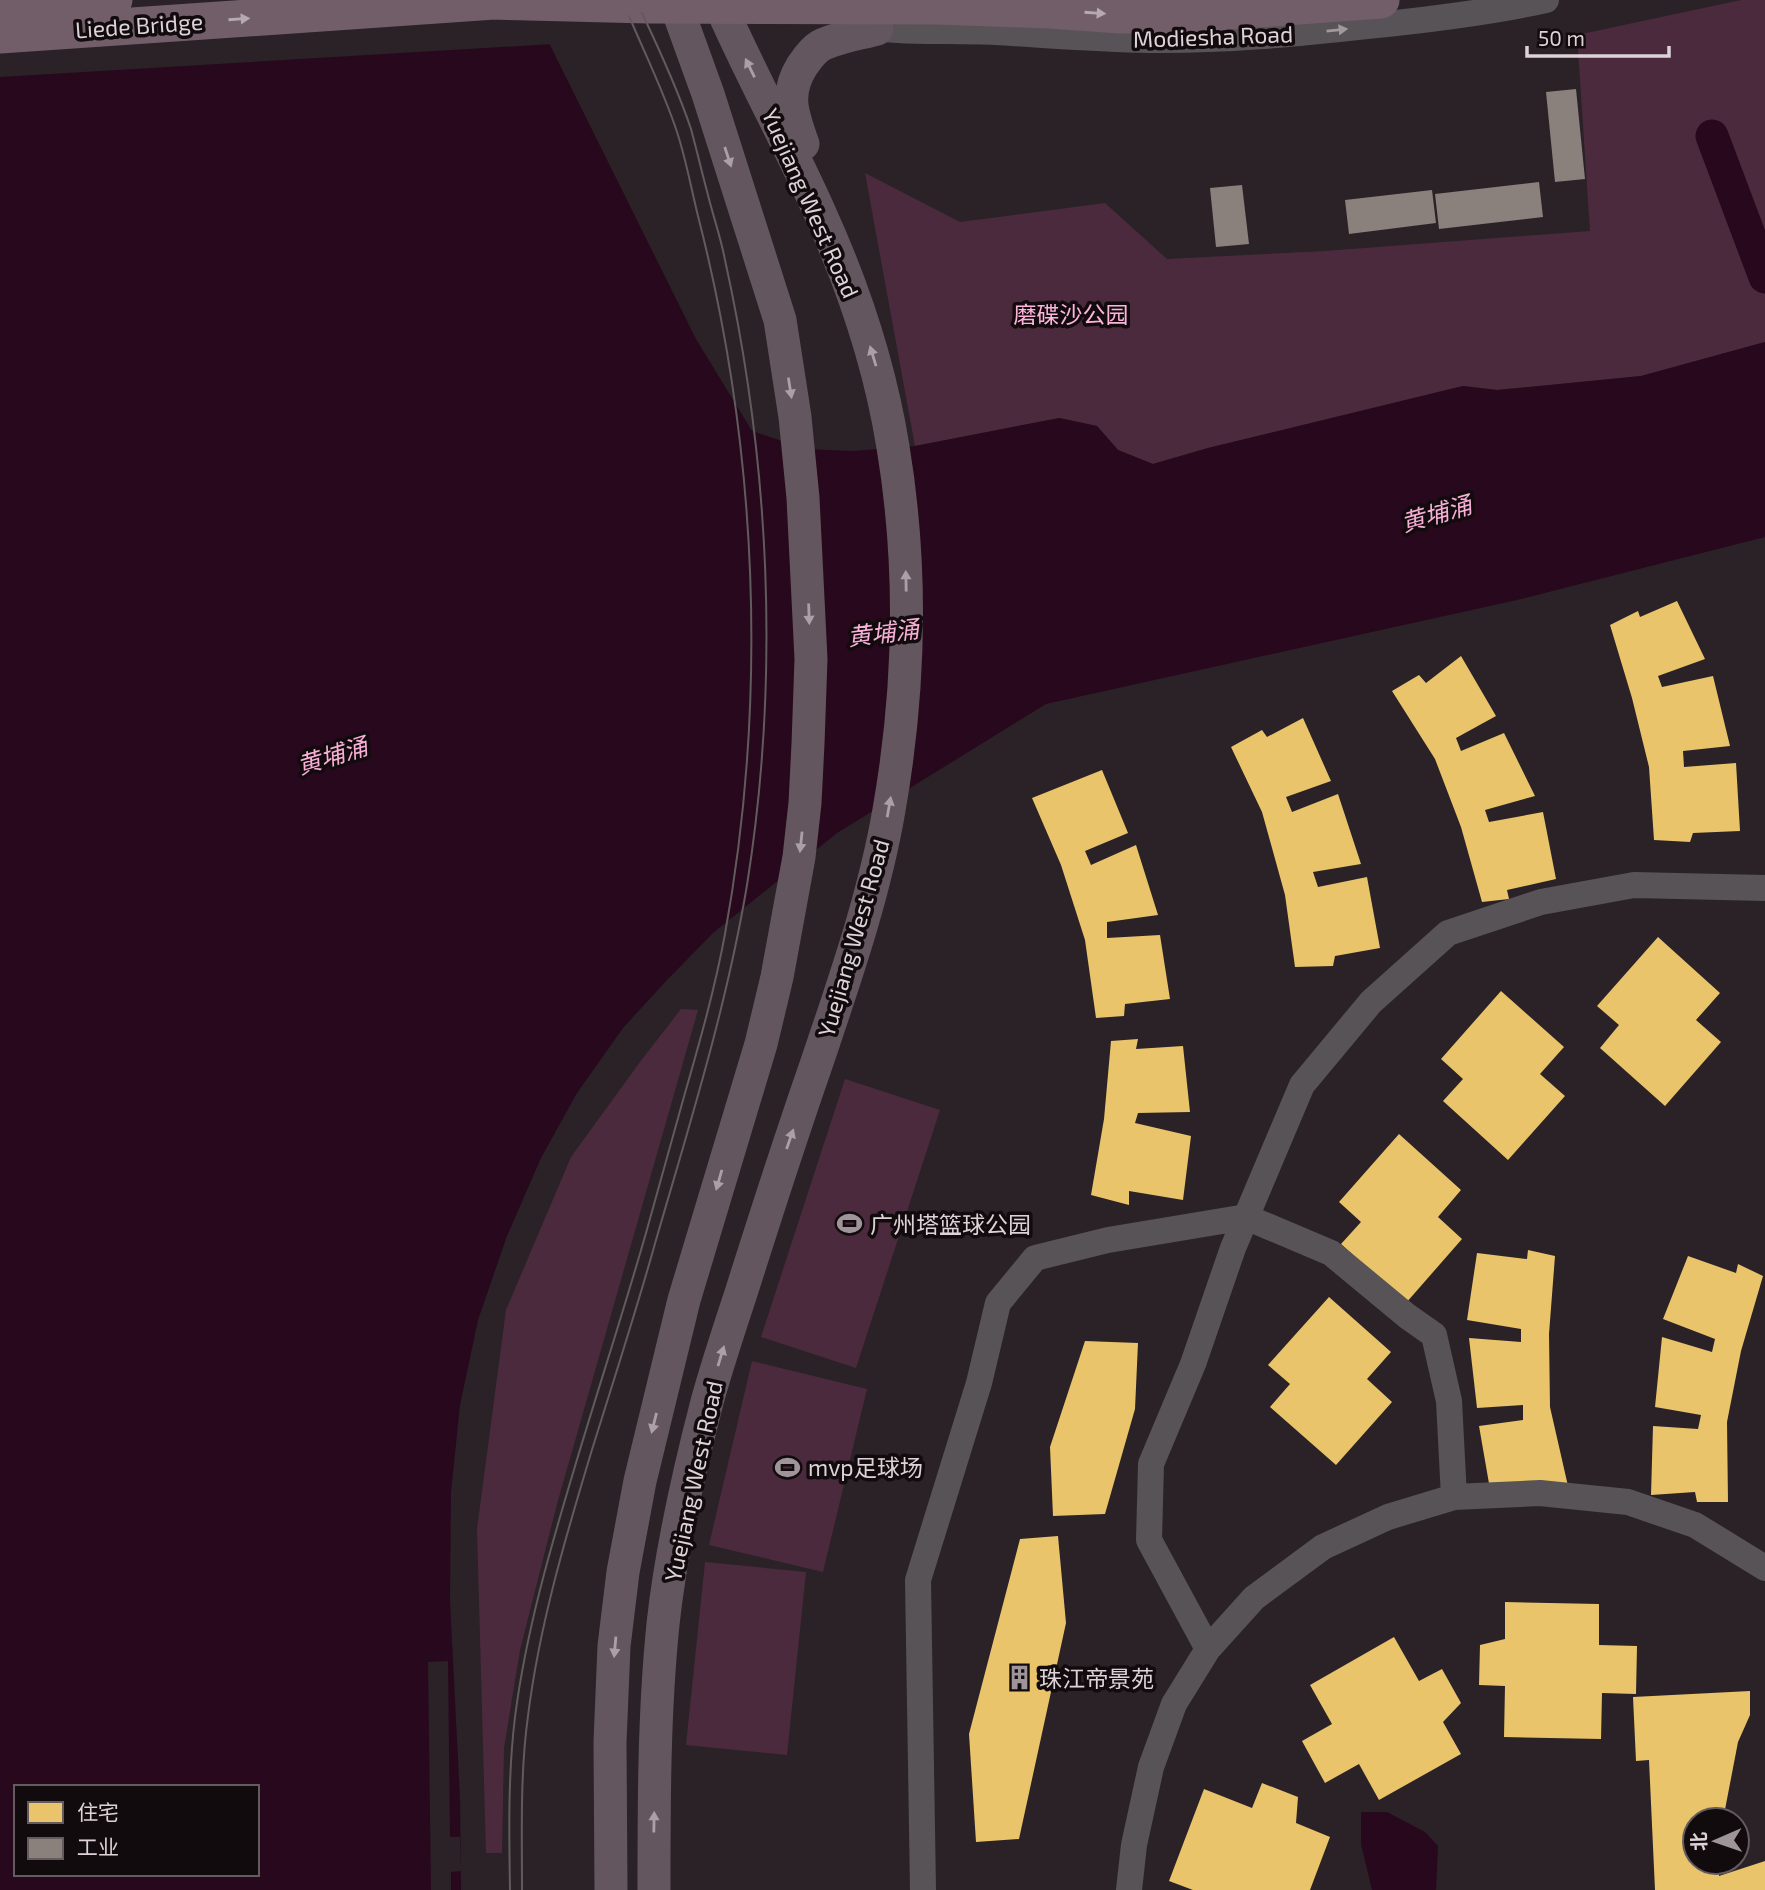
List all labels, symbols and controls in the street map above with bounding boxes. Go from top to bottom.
street label: Liede Bridge [74,7,204,43]
one-way arrow [1084,8,1106,19]
one-way arrow [228,13,250,24]
scale bar [1527,14,1669,58]
street label: Modiesha Road [1132,19,1294,53]
one-way arrow [1326,24,1348,35]
text: 50 m [1538,25,1585,50]
one-way arrow [744,58,755,78]
street label: Yuejiang West Road [757,104,865,302]
one-way arrow [724,147,734,168]
park label: 磨碟沙公园 [1014,300,1129,328]
one-way arrow [867,346,877,367]
one-way arrow [785,377,796,399]
water label: 黄埔涌 [1397,488,1477,537]
one-way arrow [901,569,912,591]
one-way arrow [803,604,814,626]
water label: 黄埔涌 [846,613,923,651]
water label: 黄埔涌 [293,730,374,779]
one-way arrow [884,796,895,818]
one-way arrow [795,831,806,853]
street label: Yuejiang West Road [811,836,895,1040]
one-way arrow [785,1129,796,1150]
one-way arrow [714,1170,724,1191]
sports icon: 广州塔篮球公园 [836,1210,864,1238]
place label: 广州塔篮球公园 [870,1210,1031,1238]
one-way arrow [717,1345,727,1366]
street label: Yuejiang West Road [658,1378,728,1584]
one-way arrow [648,1412,659,1434]
sports icon: mvp足球场 [774,1453,802,1481]
place label: mvp足球场 [808,1453,923,1481]
one-way arrow [609,1636,620,1658]
building icon: 珠江帝景苑 [1005,1664,1033,1692]
place label: 珠江帝景苑 [1039,1664,1154,1692]
legend [14,1785,259,1876]
text: 住宅 [77,1799,119,1824]
north arrow [1681,1806,1751,1876]
one-way arrow [649,1811,660,1833]
text: 北 [1687,1832,1710,1852]
text: 工业 [77,1834,119,1859]

